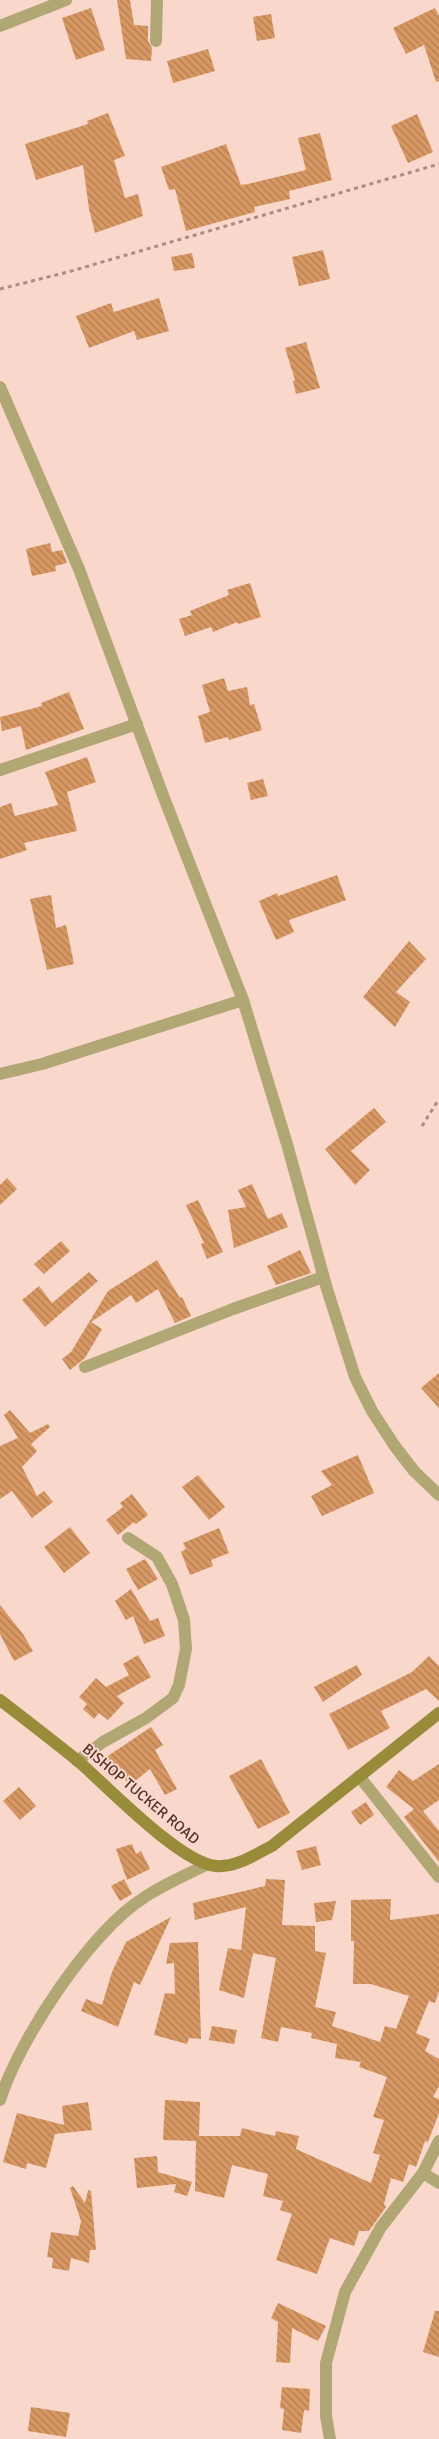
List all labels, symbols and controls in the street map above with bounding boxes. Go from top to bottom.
street label: BISHOP TUCKER ROAD [79,1740,203,1848]

